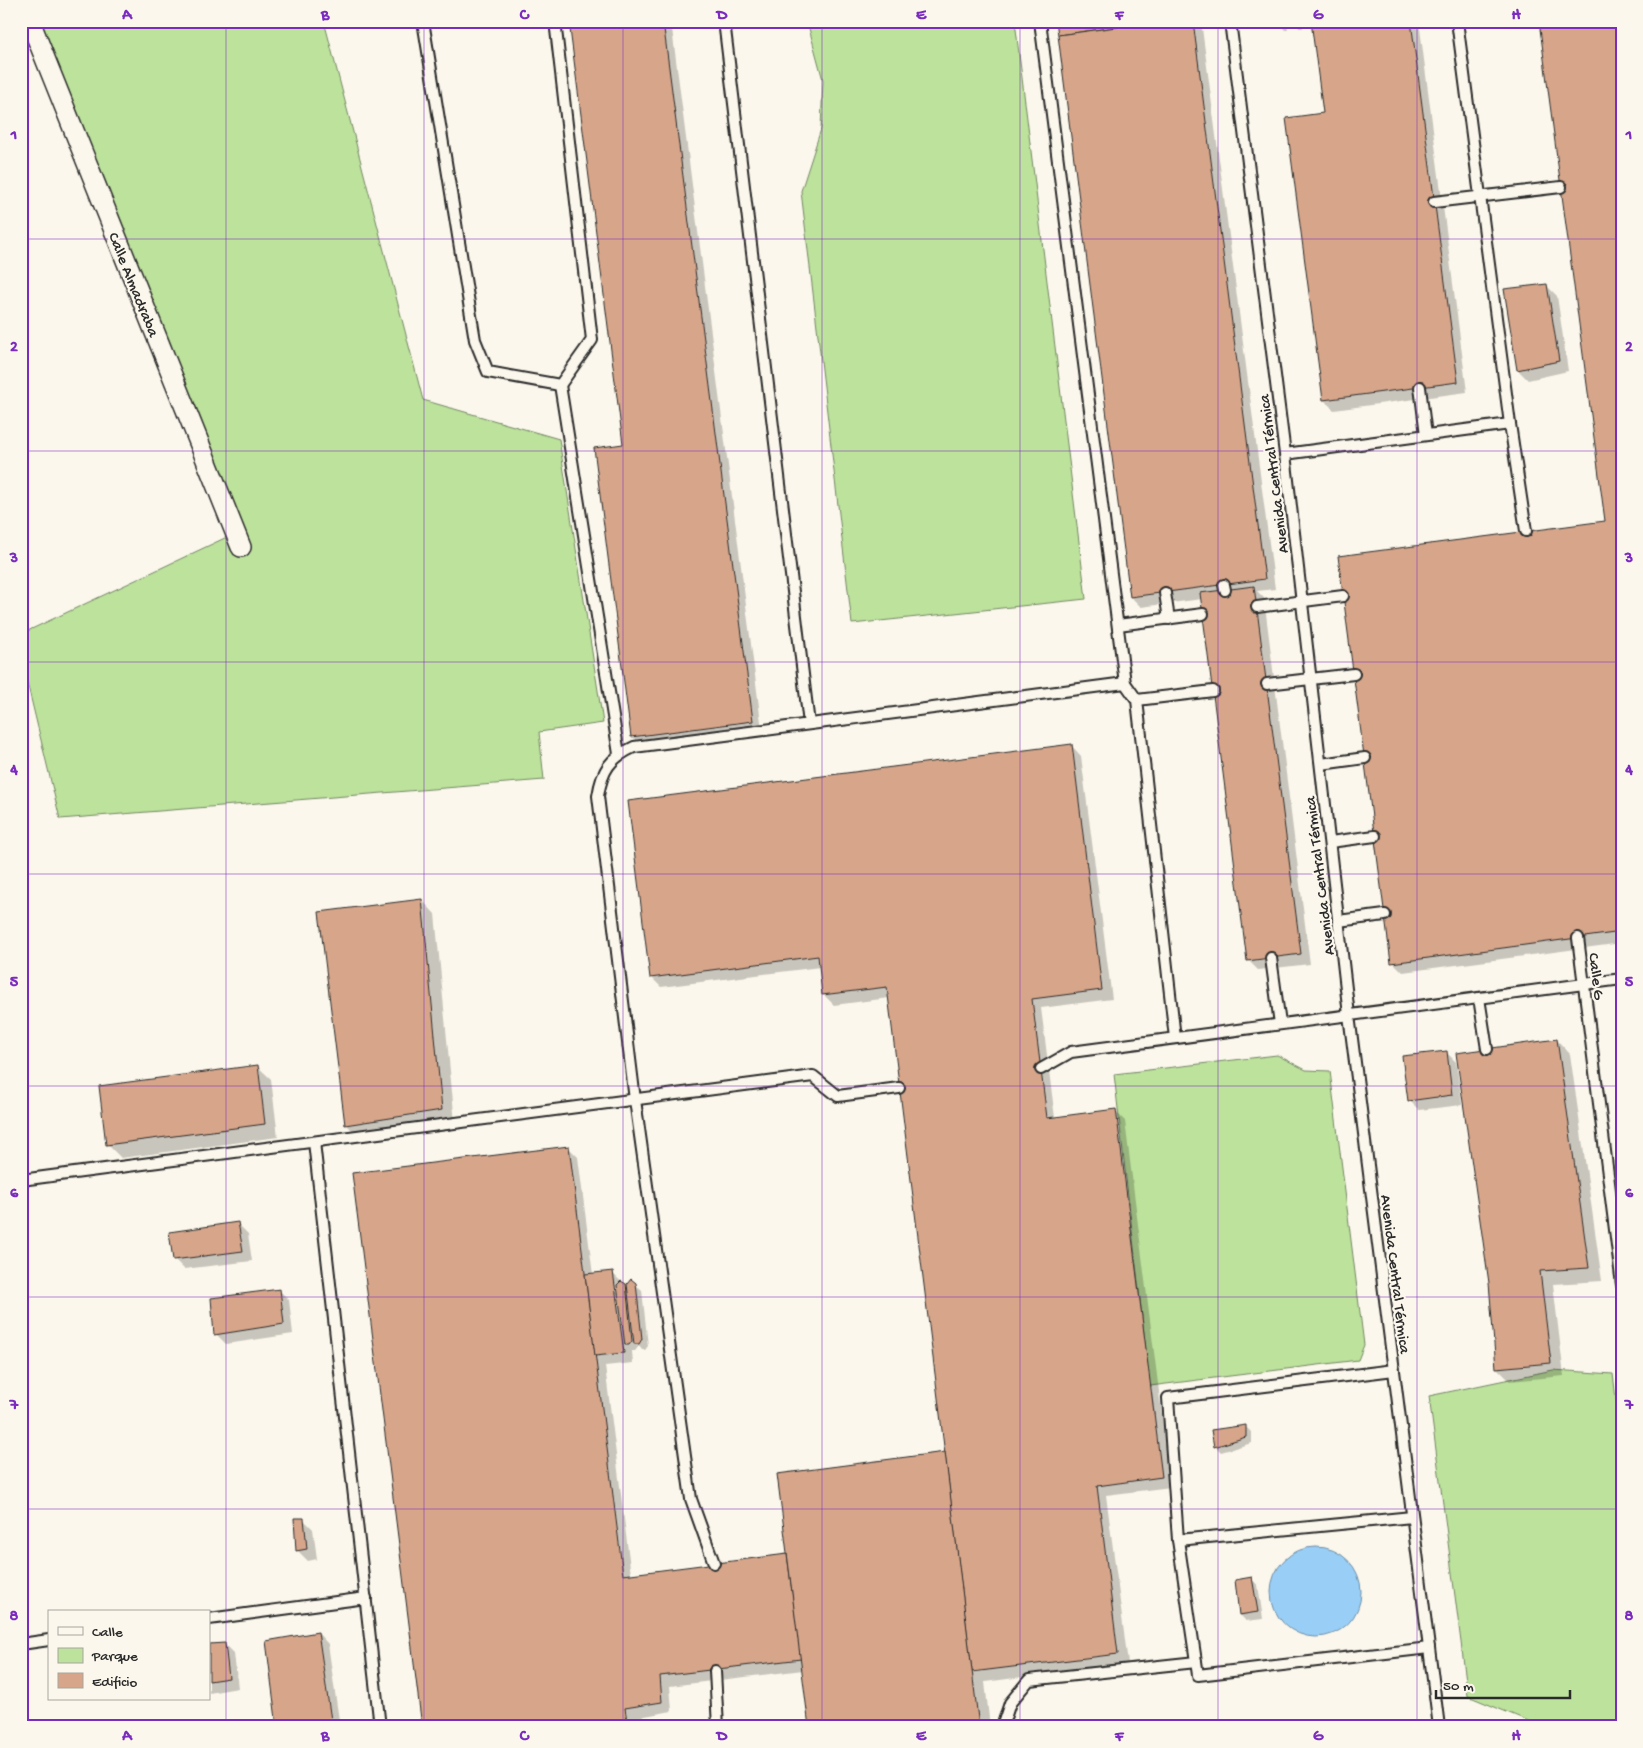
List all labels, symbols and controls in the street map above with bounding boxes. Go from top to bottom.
text: A [121,7,133,26]
text: B [320,7,330,26]
text: C [519,7,530,26]
text: D [715,7,728,26]
text: E [916,7,927,26]
text: F [1114,7,1125,26]
text: G [1313,7,1324,26]
text: H [1511,7,1521,26]
text: 1 [10,127,17,146]
text: 1 [1625,127,1632,146]
street label: Calle Almadraba [102,230,162,341]
text: 2 [10,339,18,358]
text: 2 [1625,339,1633,358]
street label: Avenida Central Térmica [1256,392,1295,554]
text: 3 [9,550,18,569]
text: 3 [1624,550,1633,569]
text: 4 [9,762,18,781]
text: 4 [1624,762,1633,781]
street label: Avenida Central Térmica [1302,794,1341,956]
street label: Calle G [1582,952,1607,1002]
text: 5 [10,974,19,993]
text: 5 [1625,974,1634,993]
text: 6 [10,1185,19,1204]
text: 6 [1625,1185,1634,1204]
street label: Avenida Central Térmica [1374,1194,1413,1356]
text: 7 [9,1397,19,1416]
text: 7 [1624,1397,1634,1416]
text: 8 [10,1608,19,1627]
text: 8 [1625,1608,1634,1627]
legend [48,1610,210,1700]
text: Calle [92,1624,123,1642]
text: Parque [91,1648,138,1666]
scale bar [1436,1668,1569,1700]
text: Edificio [92,1674,138,1692]
text: 50 m [1443,1678,1474,1696]
text: A [121,1728,133,1747]
text: B [320,1728,330,1747]
text: C [519,1728,530,1747]
text: D [715,1728,728,1747]
text: E [916,1728,927,1747]
text: F [1114,1728,1125,1747]
text: G [1313,1728,1324,1747]
text: H [1511,1728,1521,1747]

